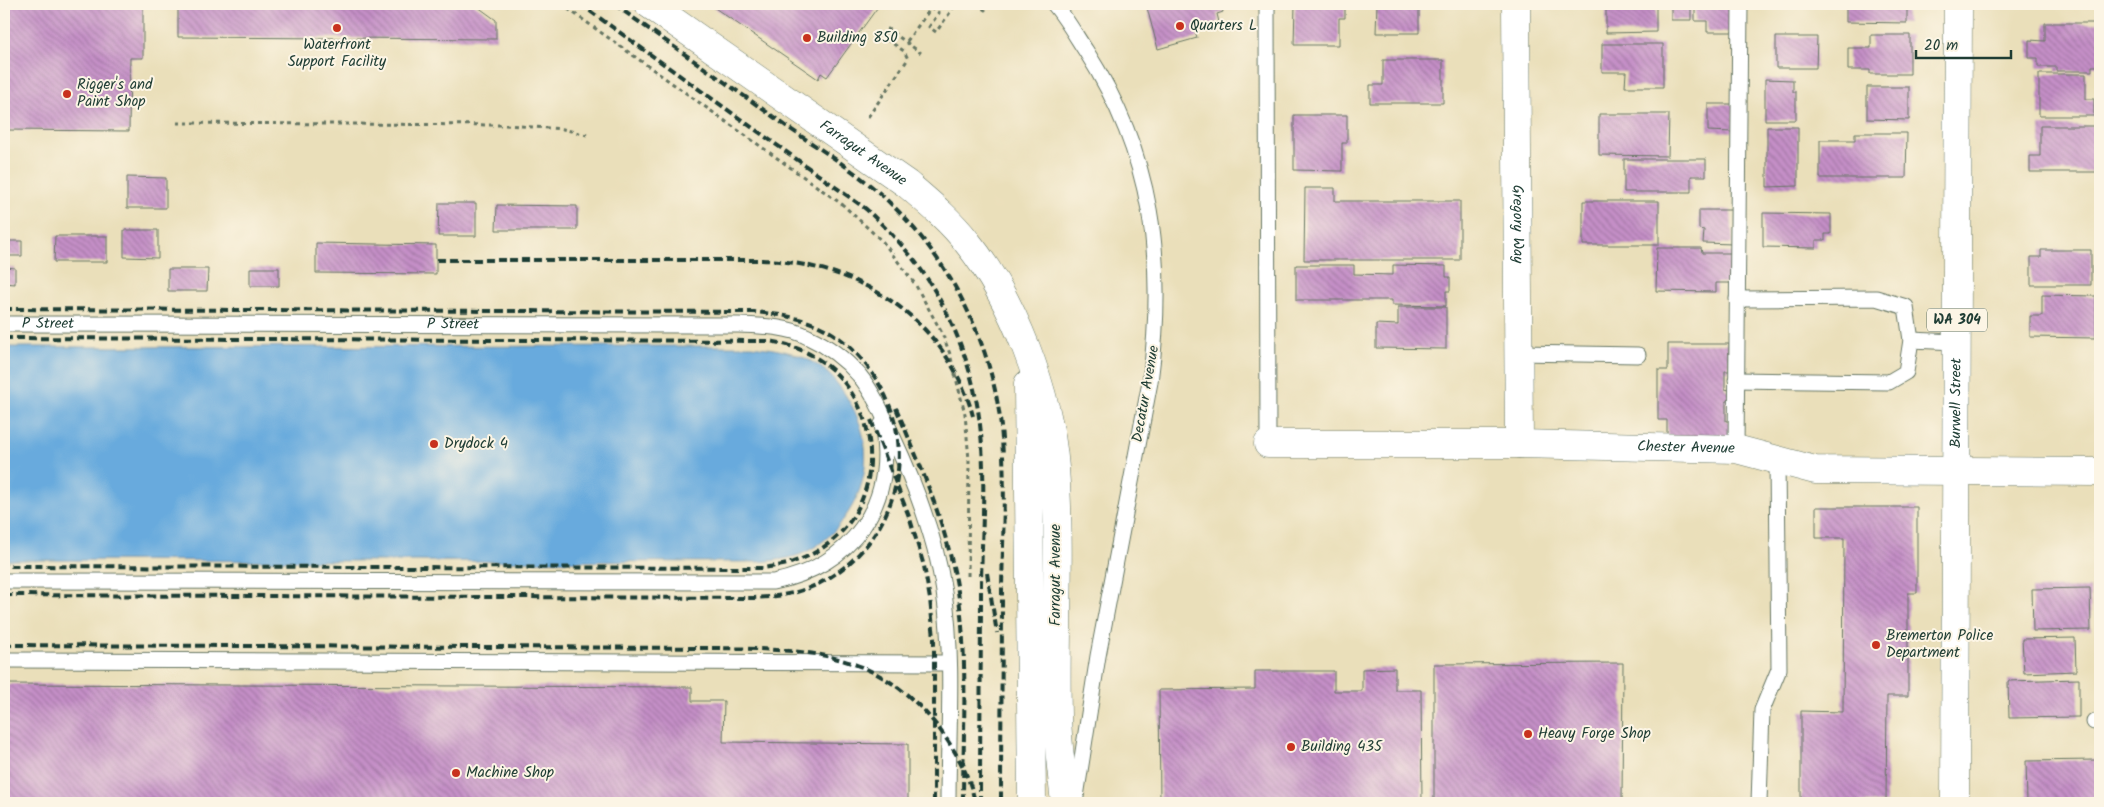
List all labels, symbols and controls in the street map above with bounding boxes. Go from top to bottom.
place label: Quarters L [1190,14,1257,38]
marker: Quarters L [1174,20,1186,32]
marker: Waterfront Support Facility [331,22,343,34]
place label: Building 850 [817,26,898,50]
scale bar [1916,28,2012,60]
marker: Building 850 [801,32,813,44]
place label: Waterfront Support Facility [288,33,387,74]
text: 20 m [1924,34,1958,58]
place label: Rigger's and Paint Shop [77,73,153,114]
marker: Rigger's and Paint Shop [61,88,73,100]
street label: Farragut Avenue [814,114,912,193]
street label: Gregory Way [1505,185,1530,264]
road number: WA 304 [1927,308,1987,332]
street label: P Street [22,312,74,336]
street label: P Street [427,313,479,337]
street label: Decatur Avenue [1126,343,1166,444]
street label: Burwell Street [1944,358,1969,448]
place label: Drydock 4 [444,432,508,456]
street label: Chester Avenue [1637,435,1735,461]
marker: Drydock 4 [428,438,440,450]
street label: Farragut Avenue [1044,524,1068,626]
place label: Bremerton Police Department [1886,624,1993,665]
marker: Bremerton Police Department [1870,639,1882,651]
place label: Heavy Forge Shop [1538,722,1651,746]
marker: Heavy Forge Shop [1522,728,1534,740]
place label: Building 435 [1301,735,1383,759]
marker: Building 435 [1285,741,1297,753]
place label: Machine Shop [466,761,554,785]
marker: Machine Shop [450,767,462,779]

